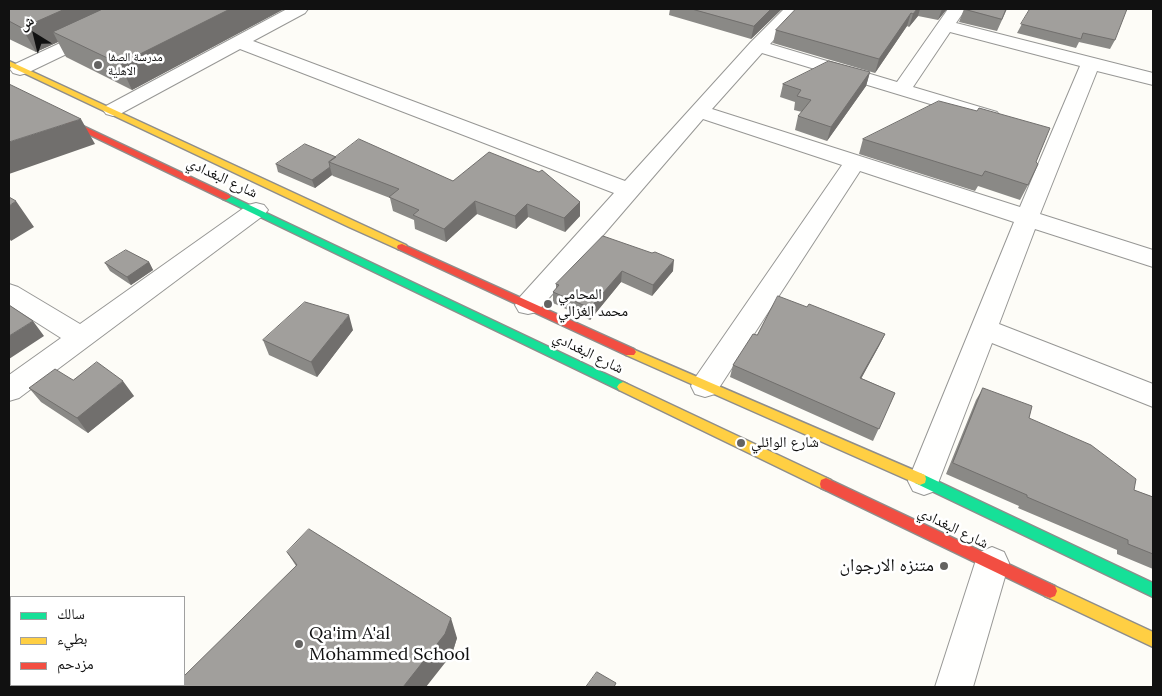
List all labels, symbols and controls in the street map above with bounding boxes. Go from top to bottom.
north arrow [10,10,60,60]
text: ش [15,11,37,35]
place label: مدرسة الصفا الاهلية [108,51,163,79]
marker: مدرسة الصفا الاهلية [92,59,104,71]
street label: شارع البغدادي [184,154,260,202]
place label: المحامي محمد الغزالي [558,286,628,321]
marker: المحامي محمد الغزالي [542,298,554,310]
street label: شارع البغدادي [550,328,626,378]
place label: شارع الوائلي [751,434,819,452]
marker: شارع الوائلي [735,437,747,449]
street label: شارع البغدادي [915,503,991,553]
place label: متنزه الارجوان [839,555,934,577]
marker: متنزه الارجوان [938,560,950,572]
legend [10,596,185,686]
text: سالك [57,604,85,623]
place label: Qa'im A'al Mohammed School [309,623,470,666]
text: بطيء [57,629,87,648]
marker: Qa'im A'al Mohammed School [293,638,305,650]
text: مزدحم [57,654,94,673]

